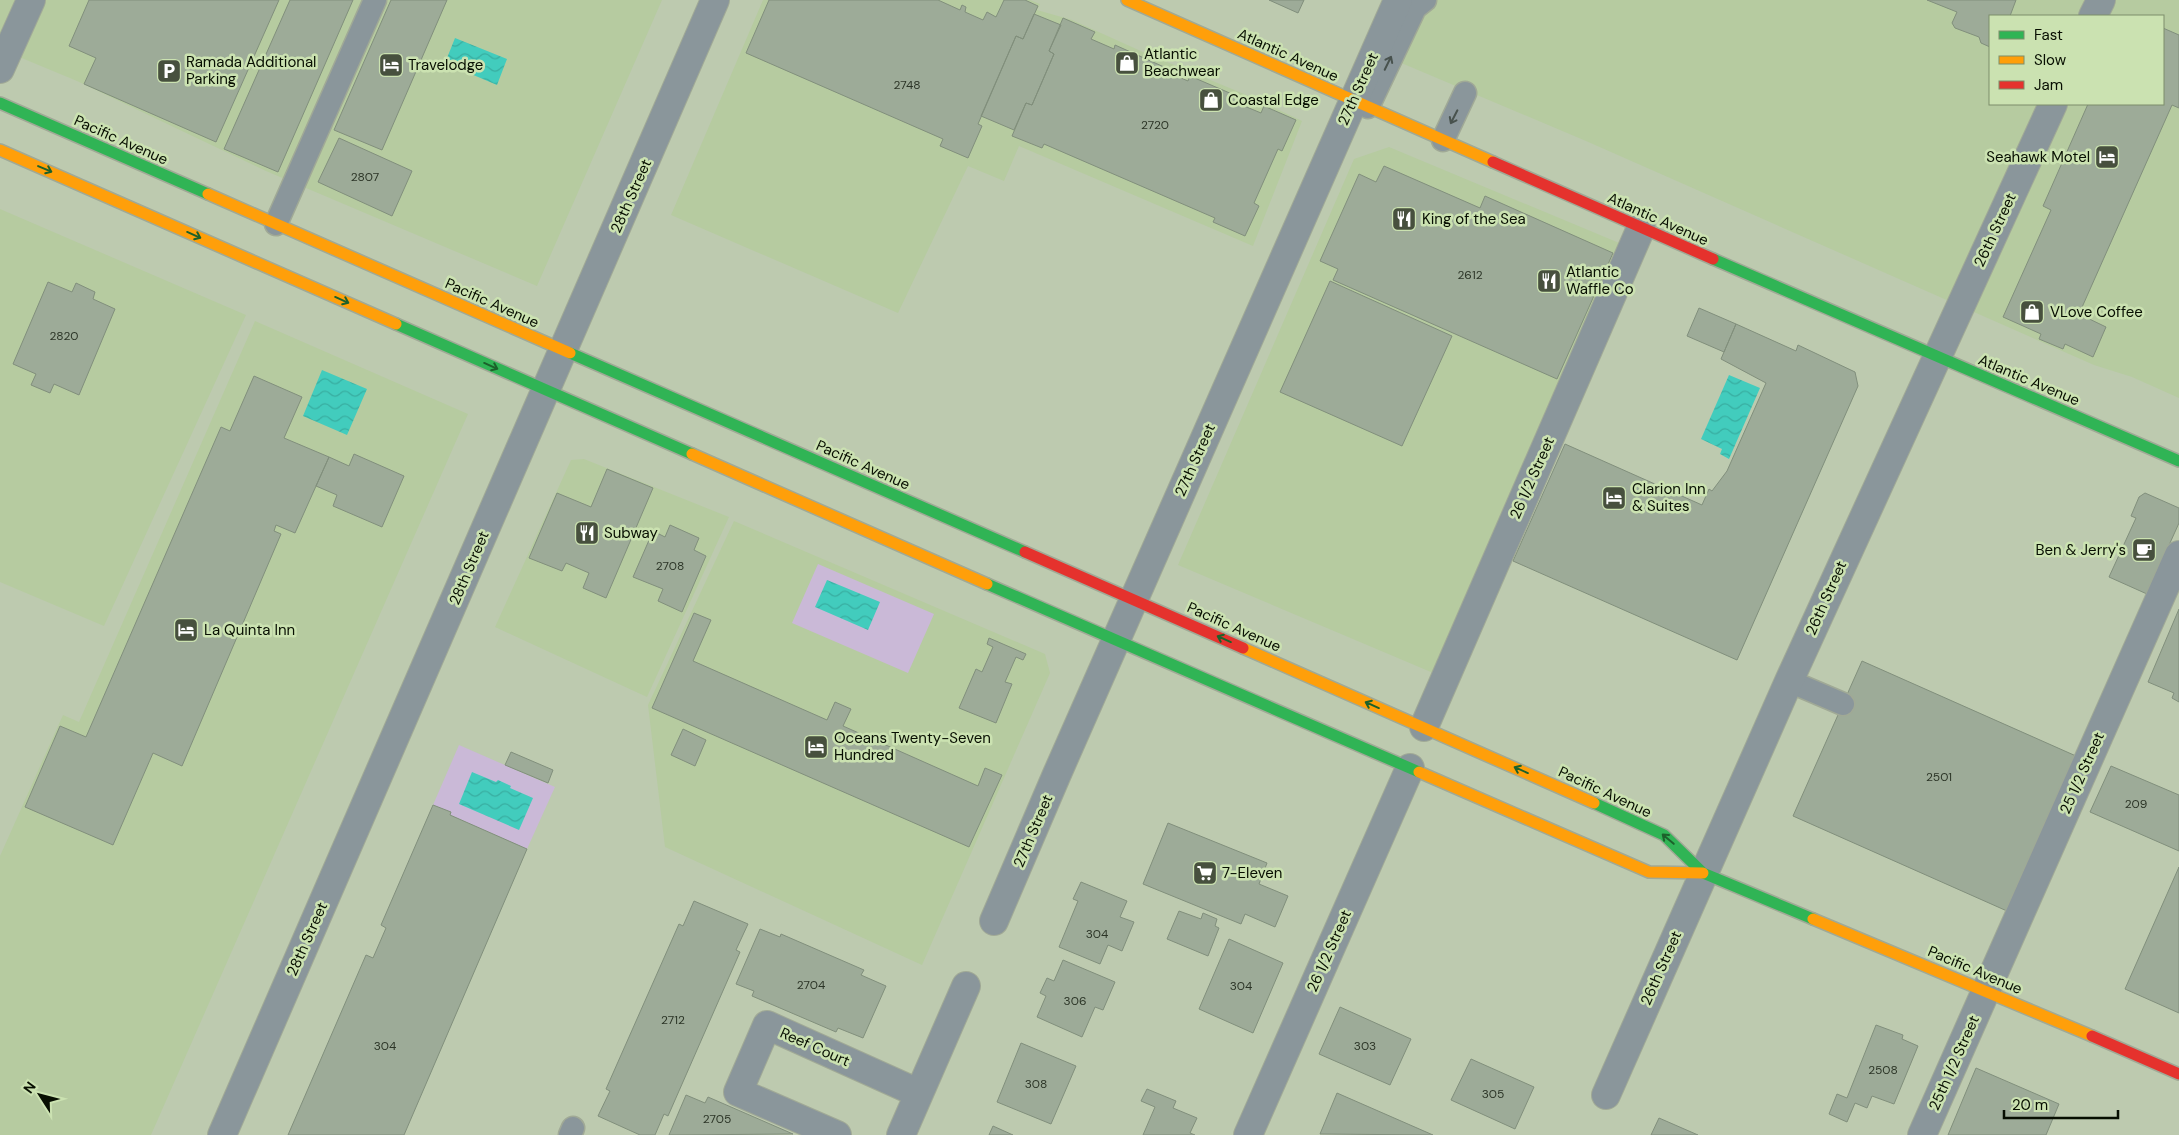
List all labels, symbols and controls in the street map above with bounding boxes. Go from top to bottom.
legend [1989,15,2164,105]
street label: Atlantic Avenue [1234,24,1342,86]
text: Fast [2034,25,2063,45]
place label: Atlantic Beachwear [1144,44,1221,81]
street label: 27th Street [1333,49,1383,128]
shop icon: Atlantic Beachwear [1114,50,1140,76]
text: Slow [2034,50,2067,70]
place label: Ramada Additional Parking [186,52,316,89]
hotel icon: Travelodge [378,52,404,78]
place label: Travelodge [408,55,483,75]
one-way arrow [1384,56,1394,71]
parking icon: Ramada Additional Parking [156,58,182,84]
text: Jam [2034,75,2063,95]
house number: 2748 [894,77,921,93]
shop icon: Coastal Edge [1198,87,1224,113]
place label: Coastal Edge [1228,90,1319,110]
one-way arrow [1449,109,1459,124]
street label: Pacific Avenue [71,110,171,170]
house number: 2720 [1141,117,1169,133]
hotel icon: Seahawk Motel [2094,144,2120,170]
place label: Seahawk Motel [1986,147,2090,167]
street label: 28th Street [606,156,656,236]
one-way arrow [37,165,52,175]
house number: 2807 [351,169,379,185]
street label: Atlantic Avenue [1604,188,1712,250]
street label: 26th Street [1969,190,2021,270]
restaurant icon: King of the Sea [1391,206,1417,232]
place label: King of the Sea [1422,209,1526,229]
one-way arrow [186,230,201,240]
place label: Atlantic Waffle Co [1566,262,1634,299]
house number: 2612 [1457,267,1483,283]
restaurant icon: Atlantic Waffle Co [1536,268,1562,294]
street label: Pacific Avenue [442,273,542,333]
one-way arrow [334,296,349,306]
shop icon: VLove Coffee [2019,299,2045,325]
place label: VLove Coffee [2050,302,2143,322]
house number: 2820 [50,328,78,344]
street label: Atlantic Avenue [1975,350,2083,410]
one-way arrow [483,362,498,372]
street label: 27th Street [1170,420,1220,499]
street label: 26 1/2 Street [1505,434,1559,522]
street label: Pacific Avenue [813,435,913,495]
place label: Clarion Inn & Suites [1632,479,1706,516]
hotel icon: Clarion Inn & Suites [1601,485,1627,511]
restaurant icon: Subway [574,520,600,546]
place label: Subway [604,523,659,543]
street label: 28th Street [444,528,494,608]
cafe icon: Ben & Jerry's [2131,537,2157,563]
place label: Ben & Jerry's [2035,540,2126,560]
house number: 2708 [656,558,684,574]
street label: 26th Street [1801,558,1851,638]
street label: Pacific Avenue [1184,597,1284,657]
hotel icon: La Quinta Inn [173,617,199,643]
place label: La Quinta Inn [204,620,295,640]
one-way arrow [1216,634,1231,643]
one-way arrow [1365,699,1380,709]
place label: Oceans Twenty-Seven Hundred [834,728,991,765]
street label: 25 1/2 Street [2055,729,2109,817]
hotel icon: Oceans Twenty-Seven Hundred [803,734,829,760]
street label: Pacific Avenue [1555,762,1655,822]
one-way arrow [1514,764,1529,774]
house number: 2501 [1926,769,1952,785]
street label: 27th Street [1009,791,1057,871]
house number: 209 [2125,796,2147,812]
one-way arrow [1661,834,1674,845]
supermarket icon: 7-Eleven [1192,860,1218,886]
place label: 7-Eleven [1222,863,1282,883]
street label: 28th Street [282,899,332,979]
street label: 26 1/2 Street [1302,907,1356,995]
house number: 304 [1086,926,1108,942]
street label: 26th Street [1636,928,1686,1008]
street label: Pacific Avenue [1925,941,2025,999]
house number: 2704 [797,977,825,993]
house number: 304 [1230,978,1252,994]
house number: 306 [1064,993,1086,1009]
house number: 2712 [661,1012,685,1028]
street label: 25th 1/2 Street [1924,1012,1984,1114]
street label: Reef Court [777,1023,853,1071]
house number: 304 [374,1038,396,1054]
house number: 303 [1354,1038,1376,1054]
house number: 2508 [1868,1062,1898,1078]
north arrow [15,1070,65,1120]
house number: 308 [1025,1076,1047,1092]
text: N [19,1078,40,1097]
house number: 305 [1482,1086,1504,1102]
scale bar [2004,1088,2118,1120]
text: 20 m [2012,1095,2048,1115]
house number: 2705 [703,1111,731,1127]

